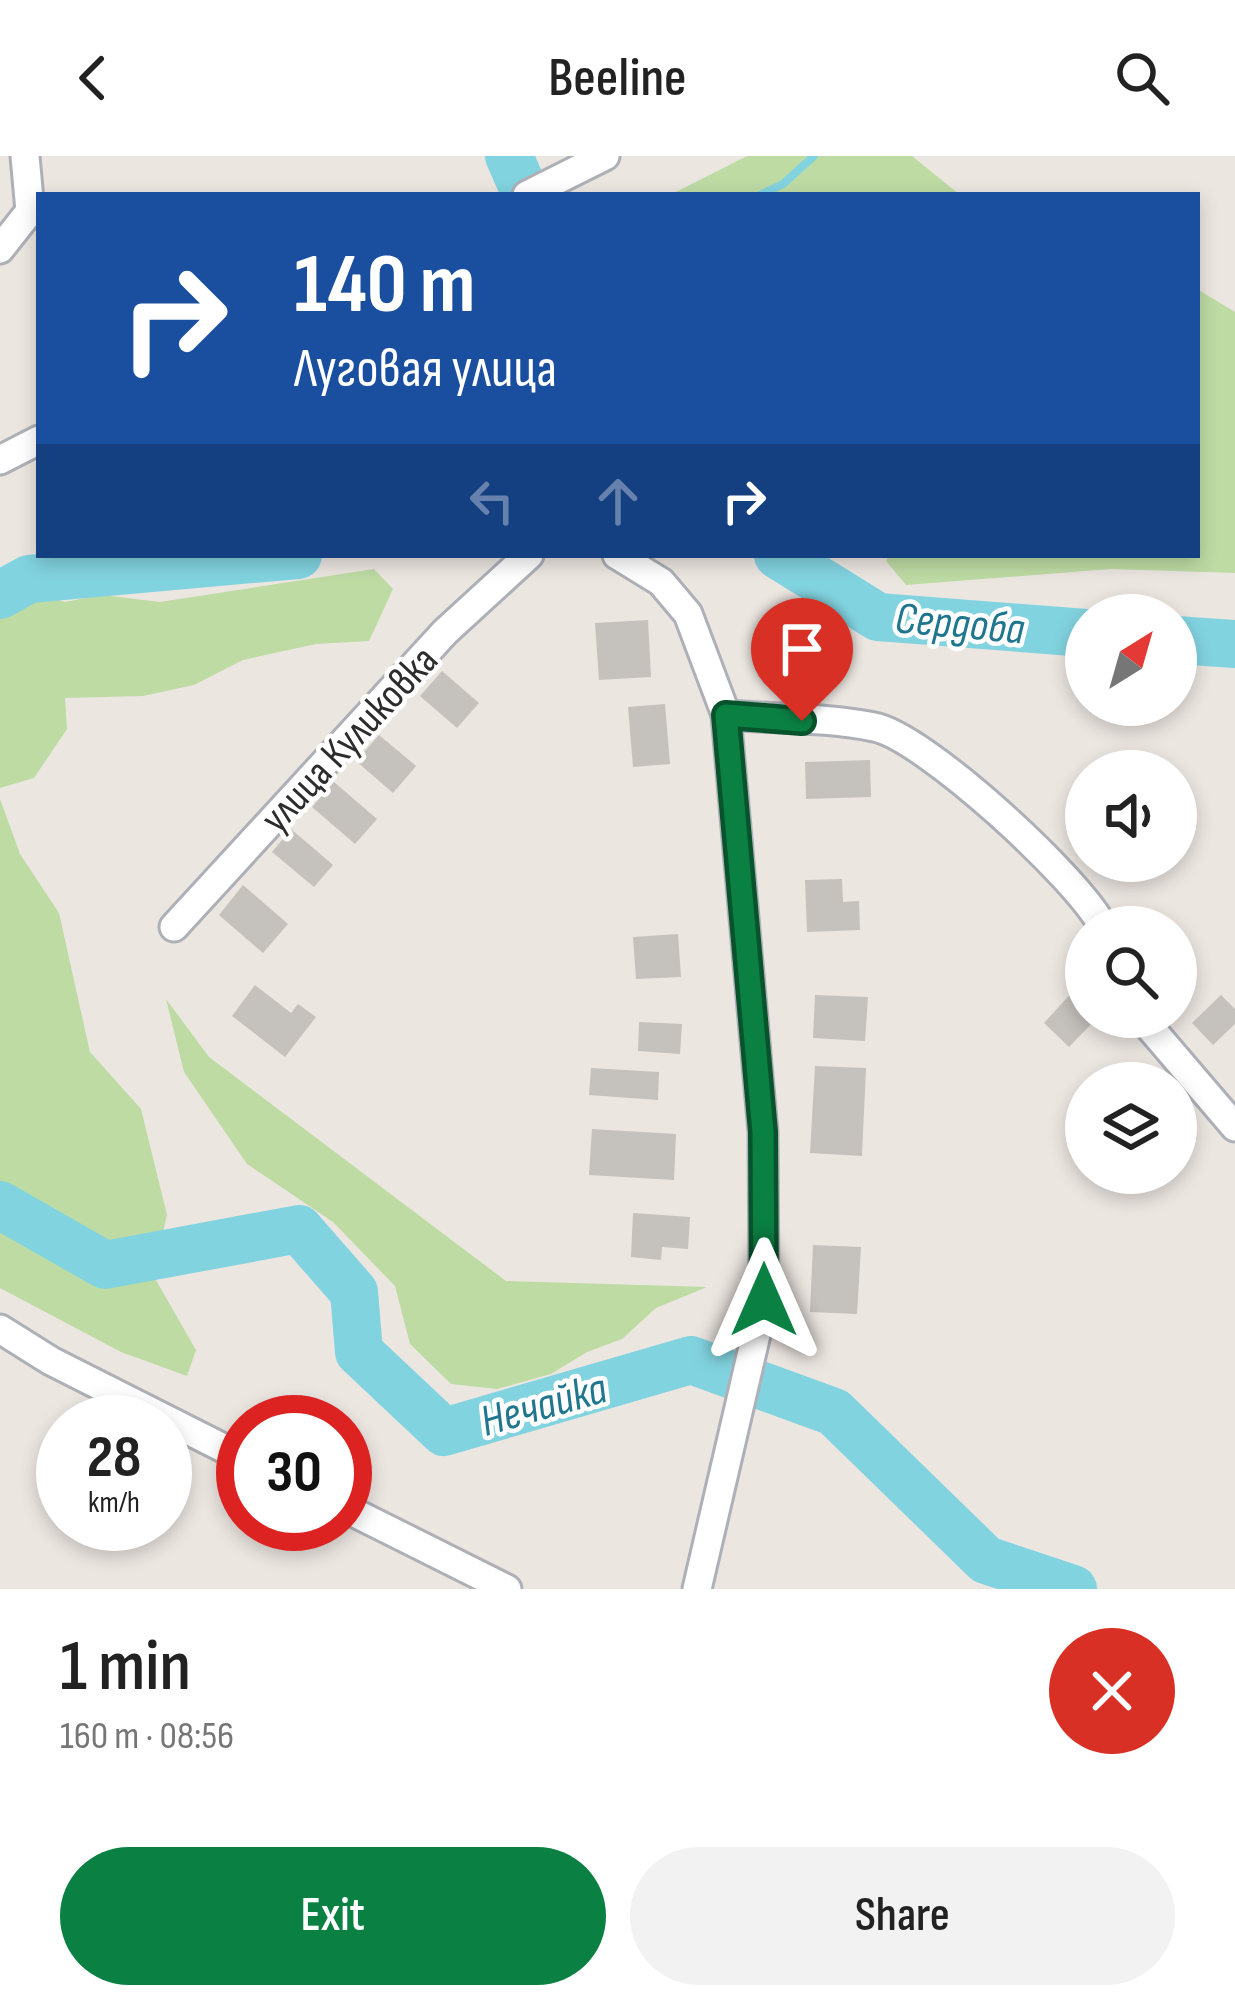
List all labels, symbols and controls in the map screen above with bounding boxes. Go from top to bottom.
icon: back [60,45,126,111]
icon: search [1109,45,1175,111]
text: Beeline [548,46,687,111]
text: 140 m [294,235,475,336]
icon: right [96,240,252,396]
text: Луговая улица [294,337,557,402]
icon: left [459,468,525,534]
icon: ahead [585,468,651,534]
icon: right [711,468,777,534]
water label: Сердоба [893,591,1027,658]
north arrow [1065,594,1197,726]
map controls [1065,594,1197,1194]
pin [751,598,853,721]
icon: arrive [769,616,835,682]
street label: улица Куликовка [250,636,449,844]
button: sound [1065,750,1197,882]
button: search [1065,906,1197,1038]
button: layers [1065,1062,1197,1194]
position arrow [701,1237,827,1363]
water label: Нечайка [474,1361,613,1450]
speed limit sign: 30 [216,1395,372,1551]
text: 28 [87,1422,141,1494]
text: km/h [88,1485,140,1521]
text: 1 min [60,1624,191,1711]
button: close [1049,1628,1175,1754]
text: 160 m · 08:56 [60,1713,234,1760]
button: Exit [60,1847,606,1985]
button: Share [630,1847,1175,1985]

